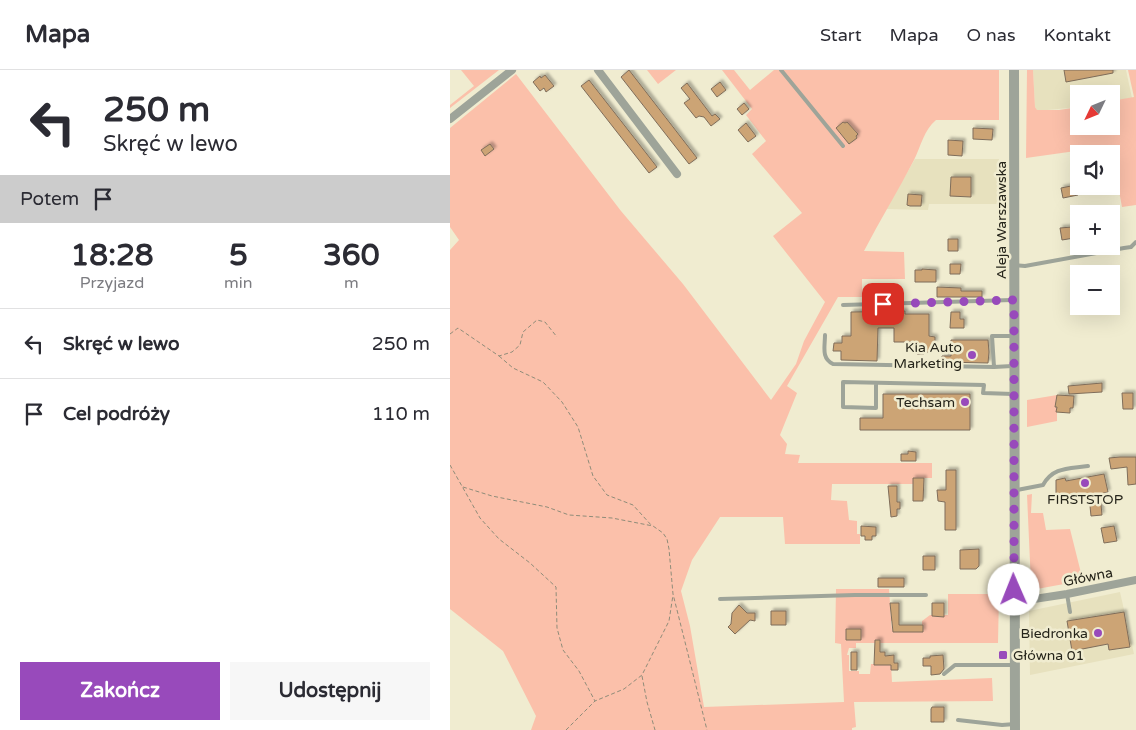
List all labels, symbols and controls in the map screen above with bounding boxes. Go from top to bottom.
text: Mapa [25,20,90,49]
text: Start [820,24,862,46]
text: Mapa [890,24,939,46]
text: O nas [967,24,1016,46]
text: Kontakt [1044,24,1111,46]
north arrow [1070,85,1120,135]
map controls [1070,85,1120,315]
text: 250 m [103,89,210,131]
icon: left [20,90,85,155]
text: Skręć w lewo [103,131,238,157]
button: sound [1070,145,1120,195]
street label: Aleja Warszawska [993,161,1010,279]
icon: arrive [89,185,117,213]
text: Potem [20,188,79,210]
button: + [1070,205,1120,255]
text: 18:28 [70,237,154,274]
text: 5 [229,237,248,274]
text: 360 [323,237,380,274]
button: − [1070,265,1120,315]
text: Przyjazd [80,273,144,293]
text: min [224,273,253,293]
text: m [344,273,359,293]
pin [862,283,904,325]
icon: arrive [869,290,897,318]
icon: left [20,330,48,358]
text: Skręć w lewo [63,333,180,355]
text: 250 m [372,333,430,355]
place label: Kia Auto Marketing [894,339,962,372]
marker: Kia Auto Marketing [966,349,978,361]
place label: Techsam [896,394,955,411]
marker: Techsam [959,396,971,408]
icon: arrive [20,400,48,428]
text: Cel podróży [63,403,170,425]
text: 110 m [372,403,430,425]
marker: FIRSTSTOP [1079,477,1091,489]
place label: FIRSTSTOP [1047,491,1123,508]
position arrow [987,563,1039,615]
street label: Główna [1062,564,1114,590]
place label: Biedronka [1021,625,1088,642]
marker: Biedronka [1092,627,1104,639]
place label: Główna 01 [1013,647,1084,664]
marker: Główna 01 [997,649,1009,661]
button: Zakończ [20,662,220,720]
button: Udostępnij [230,662,430,720]

